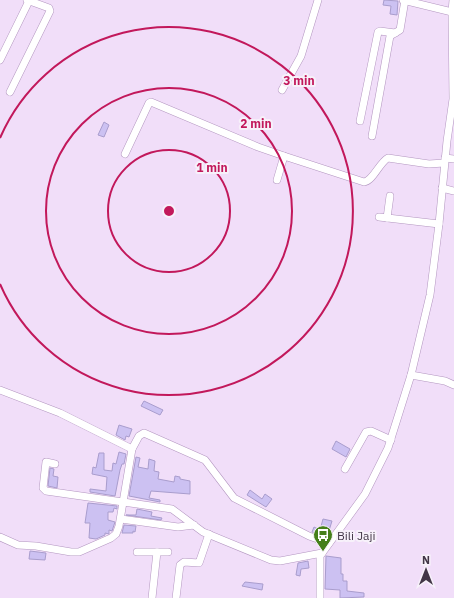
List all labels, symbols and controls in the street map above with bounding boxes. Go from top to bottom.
text: 3 min [283,73,315,88]
text: 2 min [240,116,272,131]
text: 1 min [196,160,228,175]
centre of rings [162,204,176,218]
bus stop icon: Bili Jaji [312,524,334,552]
place label: Bili Jaji [337,528,375,543]
north arrow [406,550,446,590]
text: N [422,553,430,567]

